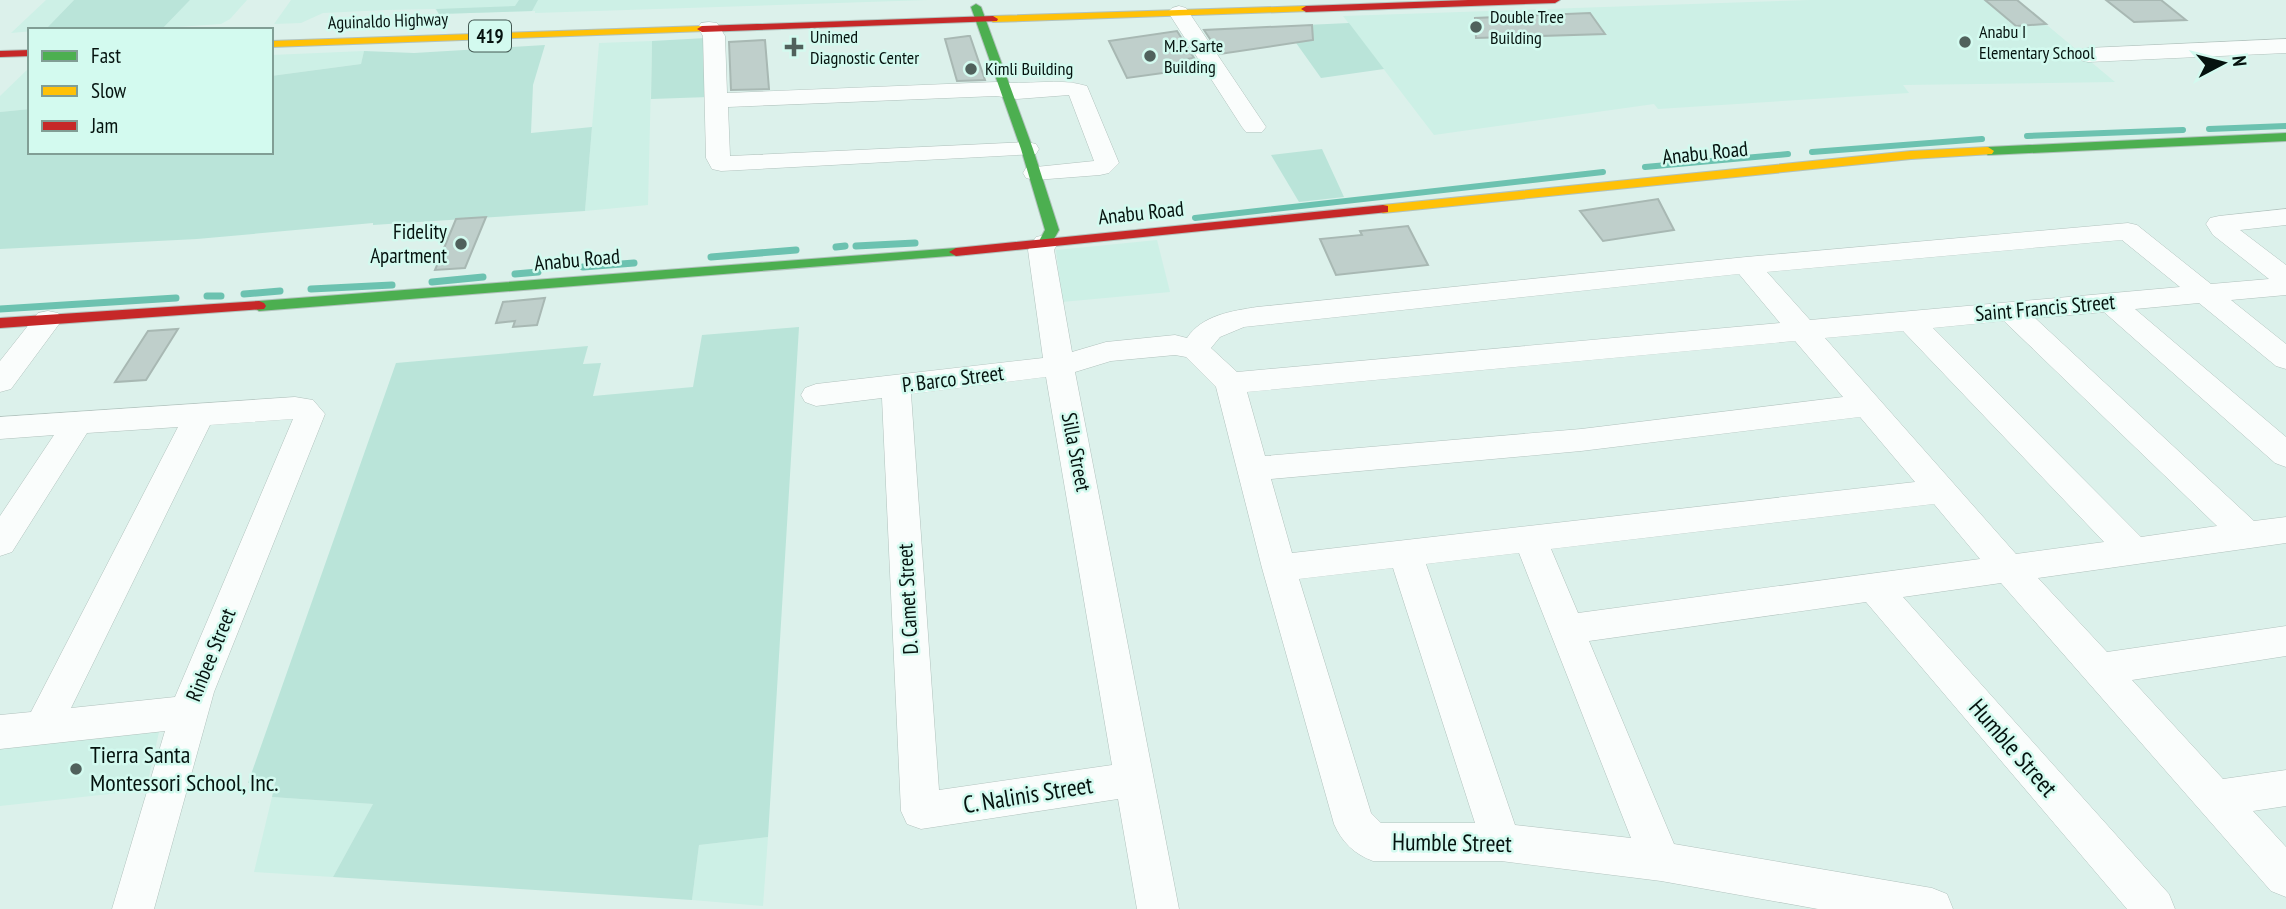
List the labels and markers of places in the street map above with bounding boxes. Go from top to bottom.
place label: Double Tree Building [1490,5,1564,49]
marker: Double Tree Building [1468,19,1484,35]
place label: Anabu I Elementary School [1979,20,2095,64]
place label: Unimed Diagnostic Center [810,25,919,69]
place label: M.P. Sarte Building [1164,34,1223,78]
marker: Anabu I Elementary School [1957,34,1973,50]
marker: Unimed Diagnostic Center [784,37,804,57]
marker: M.P. Sarte Building [1142,48,1158,64]
place label: Kimli Building [985,57,1073,80]
marker: Kimli Building [963,61,979,77]
place label: Fidelity Apartment [370,218,447,269]
marker: Fidelity Apartment [453,236,469,252]
place label: Tierra Santa Montessori School, Inc. [90,739,279,798]
marker: Tierra Santa Montessori School, Inc. [68,761,84,777]

